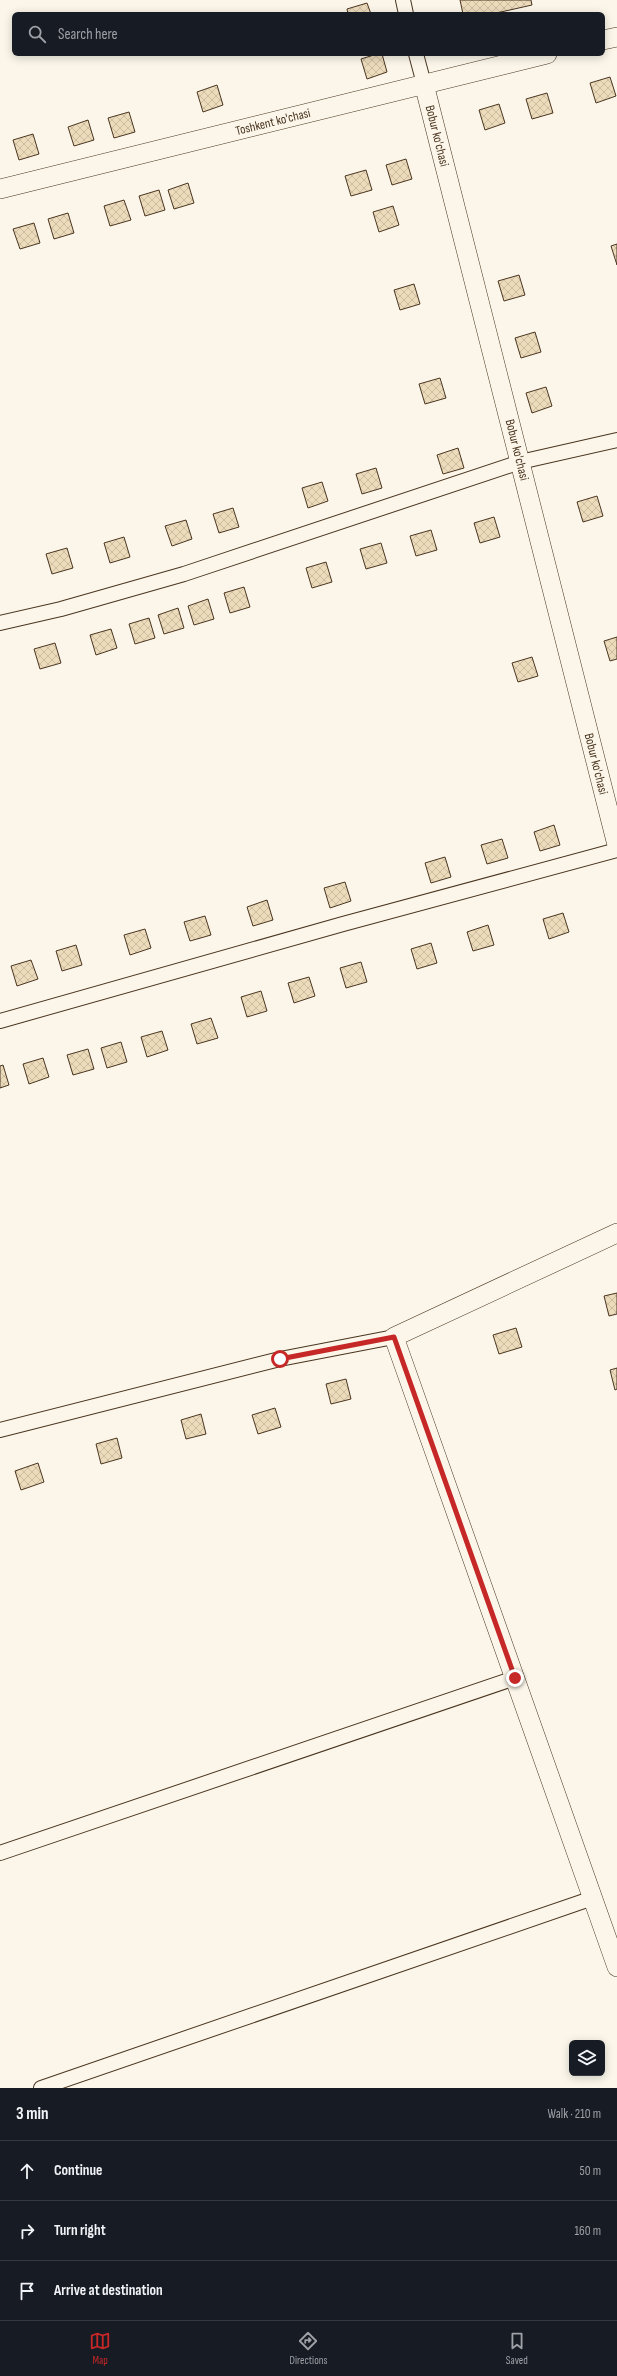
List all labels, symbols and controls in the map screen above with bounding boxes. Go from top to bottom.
search box [12,12,605,56]
icon: search [26,23,48,45]
text: Search here [58,25,118,44]
street label: Bobur ko'chasi [422,104,452,168]
street label: Toshkent ko'chasi [234,105,312,139]
street label: Bobur ko'chasi [502,418,532,482]
street label: Bobur ko'chasi [581,732,611,796]
route start [271,1350,289,1368]
route end [506,1669,524,1687]
map controls [569,2040,605,2076]
button: layers [569,2040,605,2076]
text: 3 min [16,2104,49,2124]
text: Walk · 210 m [548,2106,601,2122]
icon: ahead [16,2160,38,2182]
text: Continue [54,2161,103,2180]
text: 50 m [580,2163,601,2179]
icon: right [16,2220,38,2242]
text: Turn right [54,2221,106,2240]
text: 160 m [575,2223,601,2239]
icon: arrive [16,2280,38,2302]
text: Arrive at destination [54,2281,163,2300]
tab: Map [89,2330,111,2367]
tab: Directions [290,2330,327,2367]
tab: Saved [506,2330,528,2367]

